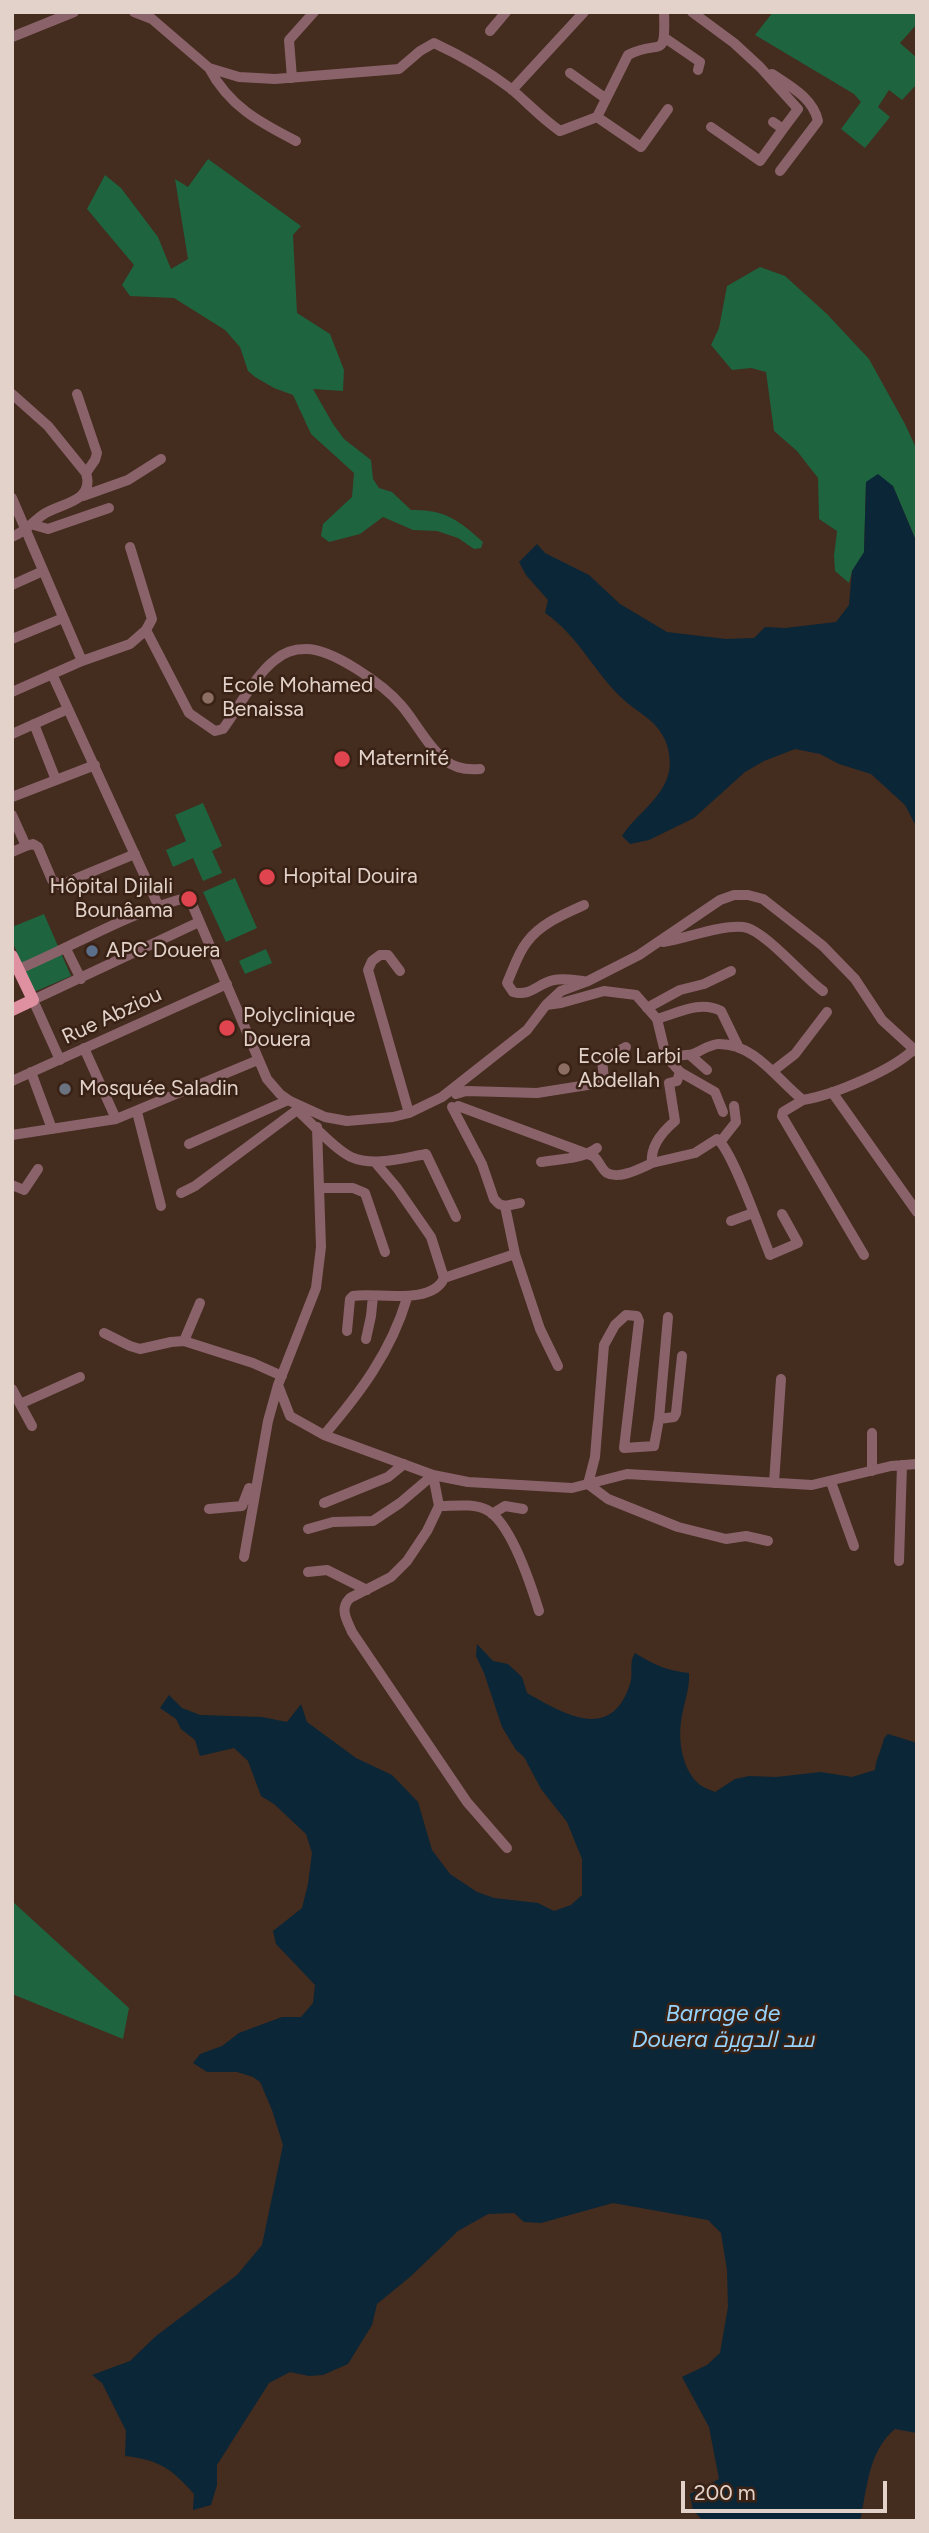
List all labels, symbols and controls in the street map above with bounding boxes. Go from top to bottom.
place label: Ecole Mohamed Benaissa [222,673,373,723]
marker: Ecole Mohamed Benaissa [200,690,216,706]
place label: Maternité [358,746,449,772]
marker: Maternité [332,749,352,769]
place label: Hopital Douira [283,864,418,890]
marker: Hopital Douira [257,867,277,887]
place label: Hôpital Djilali Bounâama [50,874,173,924]
marker: Hôpital Djilali Bounâama [179,889,199,909]
place label: APC Douera [106,938,220,964]
marker: APC Douera [84,943,100,959]
street label: Rue Abziou [58,982,166,1050]
place label: Polyclinique Douera [243,1003,355,1053]
marker: Polyclinique Douera [217,1018,237,1038]
place label: Ecole Larbi Abdellah [578,1044,681,1094]
marker: Ecole Larbi Abdellah [556,1061,572,1077]
place label: Mosquée Saladin [79,1076,239,1102]
marker: Mosquée Saladin [57,1081,73,1097]
water label: Barrage de Douera سد الدويرة [632,2000,814,2054]
scale bar [684,2466,890,2510]
text: 200 m [694,2480,756,2505]

